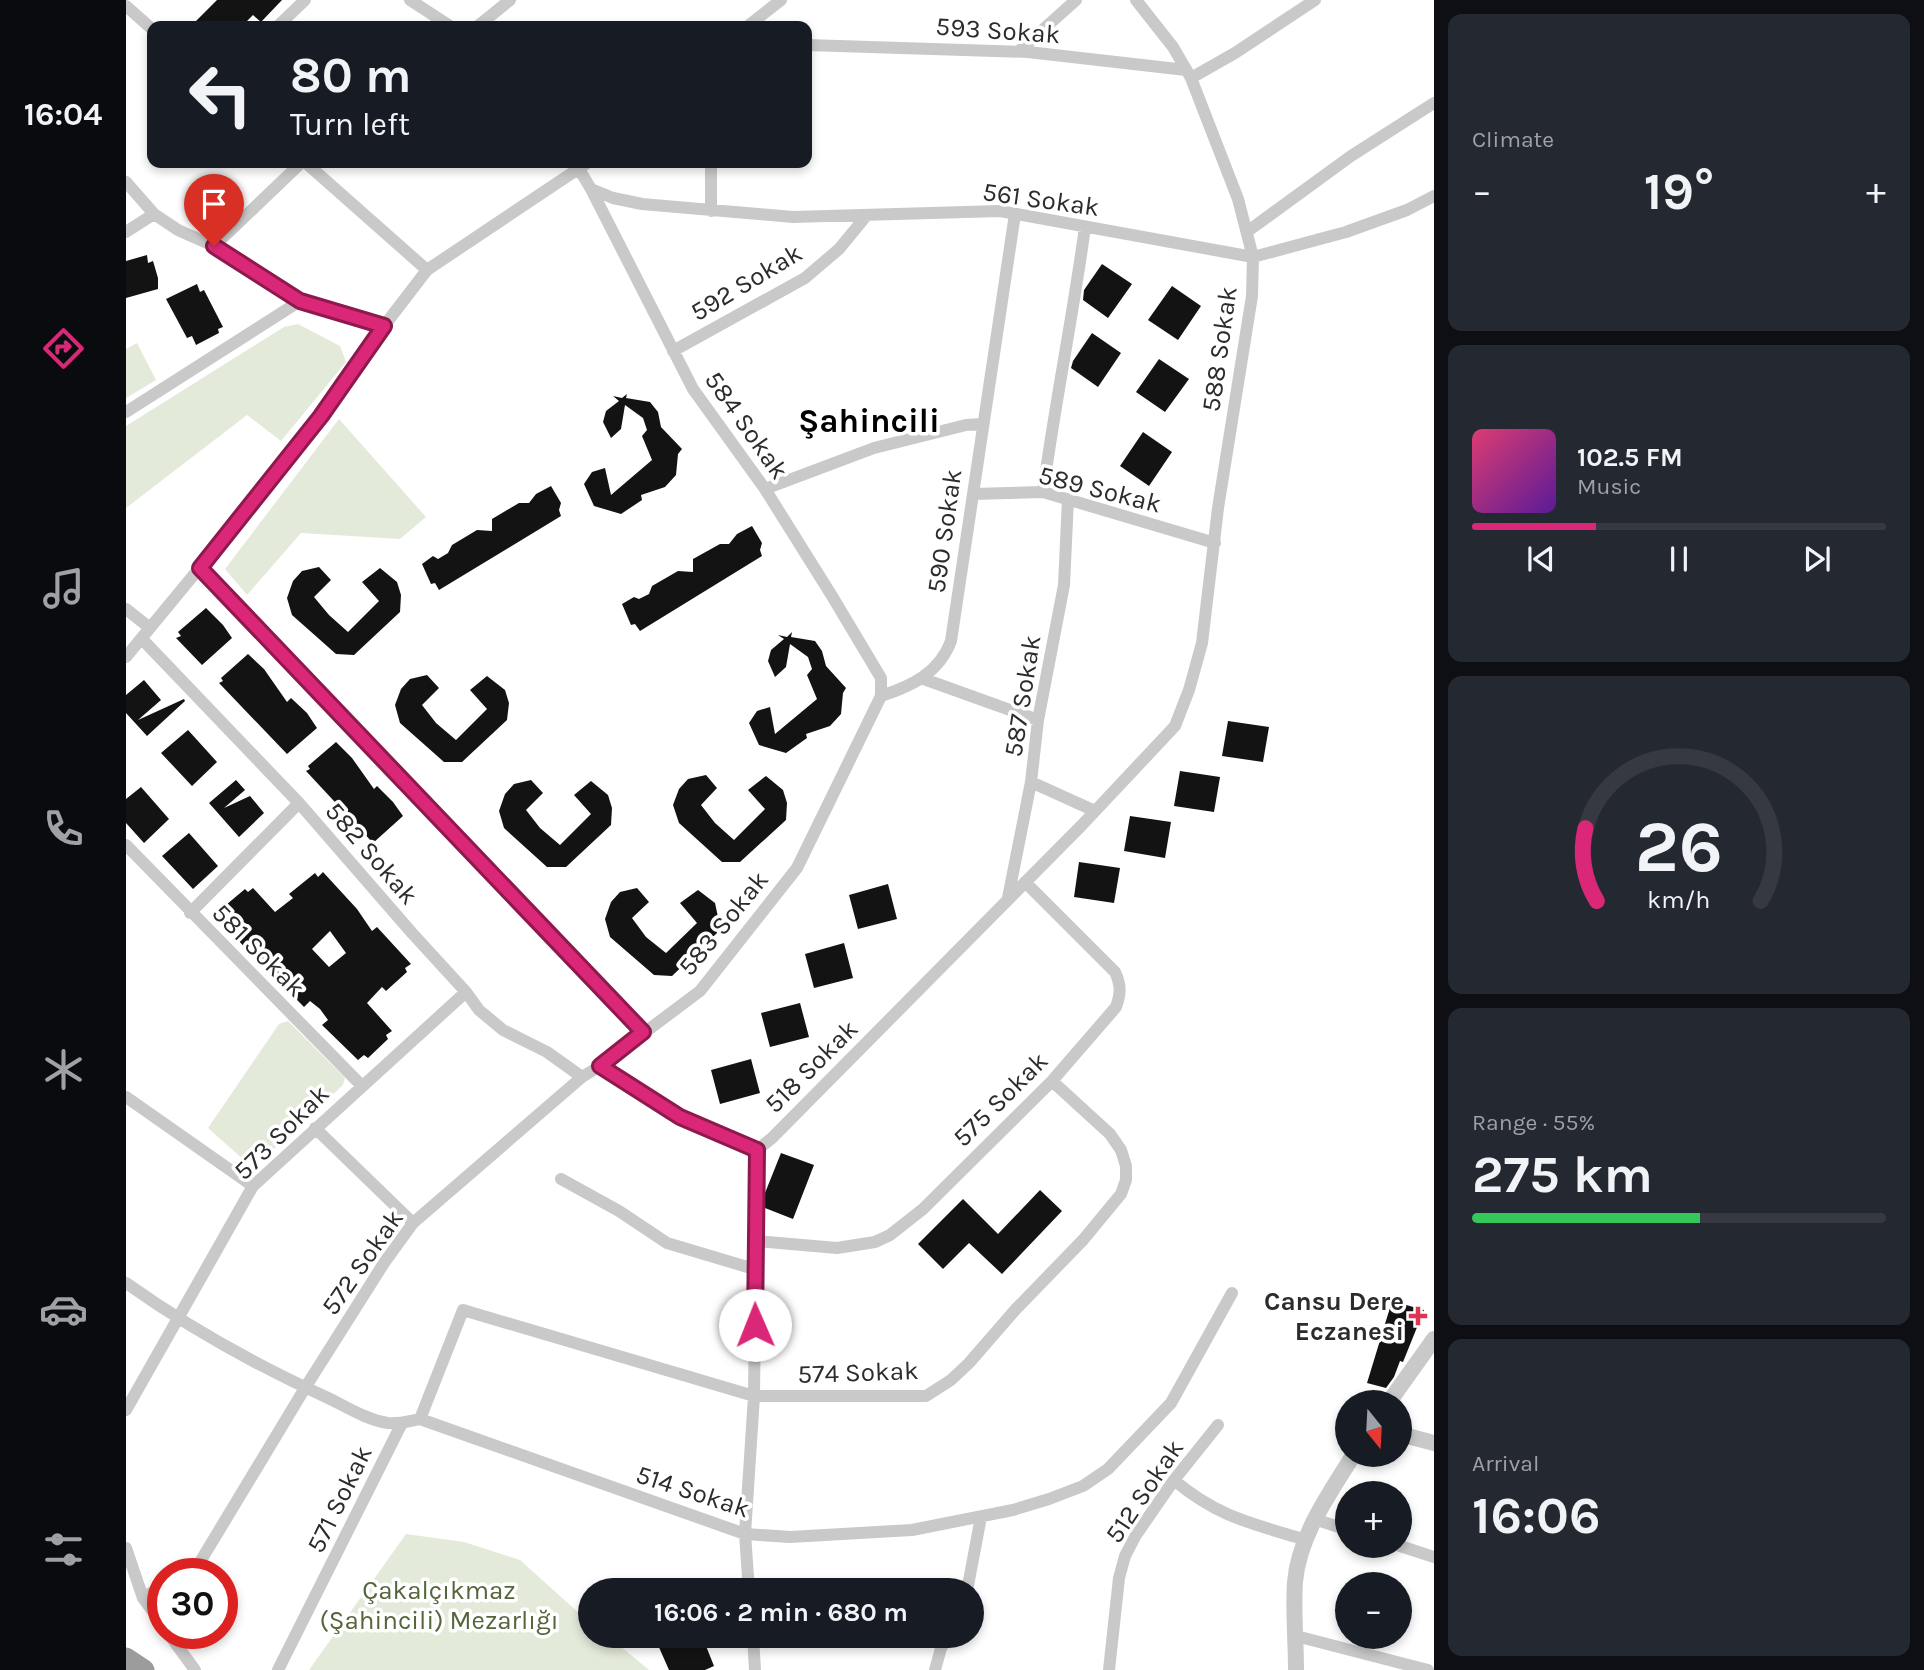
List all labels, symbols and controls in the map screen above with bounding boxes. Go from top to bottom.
street label: 593 Sokak [935,11,1061,50]
text: 80 m [290,47,412,104]
icon: left [175,49,266,140]
text: 16:04 [24,96,102,133]
text: Turn left [290,106,410,143]
text: Climate [1472,126,1554,153]
text: 19° [1644,161,1714,222]
text: − [1472,169,1492,214]
text: + [1866,169,1886,214]
pin [184,174,244,246]
street label: 561 Sokak [980,176,1101,223]
icon: arrive [195,185,233,223]
street label: 592 Sokak [685,237,808,328]
street label: 588 Sokak [1195,284,1244,414]
icon: directions [39,324,88,373]
street label: 584 Sokak [698,365,795,485]
district label: Şahincili [798,402,940,440]
text: 102.5 FM [1577,442,1683,473]
street label: 589 Sokak [1035,459,1164,520]
street label: 590 Sokak [920,467,969,595]
text: Music [1577,473,1641,500]
icon: previous [1522,540,1560,578]
icon: pause [1660,540,1698,578]
icon: next [1798,540,1836,578]
icon: music [39,564,88,613]
street label: 587 Sokak [998,633,1047,759]
street label: 582 Sokak [319,796,424,911]
icon: phone [39,804,88,853]
text: 26 [1635,804,1723,889]
street label: 583 Sokak [672,865,775,982]
text: km/h [1647,885,1711,914]
street label: 581 Sokak [206,897,312,1003]
street label: 518 Sokak [758,1013,864,1119]
icon: climate [39,1045,88,1094]
street label: 575 Sokak [947,1046,1054,1153]
street label: 573 Sokak [227,1078,335,1186]
text: Range · 55% [1472,1109,1595,1136]
text: 275 km [1472,1144,1653,1205]
street label: 572 Sokak [315,1204,410,1321]
icon: car [39,1285,88,1334]
place label: Cansu Dere Eczanesi [1264,1286,1404,1347]
position arrow [718,1288,792,1362]
marker: Cansu Dere Eczanesi [1410,1308,1426,1324]
street label: 574 Sokak [797,1355,919,1390]
north arrow [1335,1390,1412,1466]
map controls [1335,1390,1412,1649]
street label: 512 Sokak [1099,1434,1190,1549]
street label: 571 Sokak [300,1441,379,1558]
text: Arrival [1472,1450,1539,1477]
street label: 514 Sokak [632,1459,754,1524]
button: + [1335,1481,1412,1558]
text: 16:06 [1472,1485,1601,1546]
icon: filters [39,1525,88,1574]
speed limit sign: 30 [147,1558,238,1649]
button: − [1335,1572,1412,1649]
park label: Çakalçıkmaz (Şahincili) Mezarlığı [320,1575,558,1636]
text: 16:06 · 2 min · 680 m [654,1597,908,1628]

